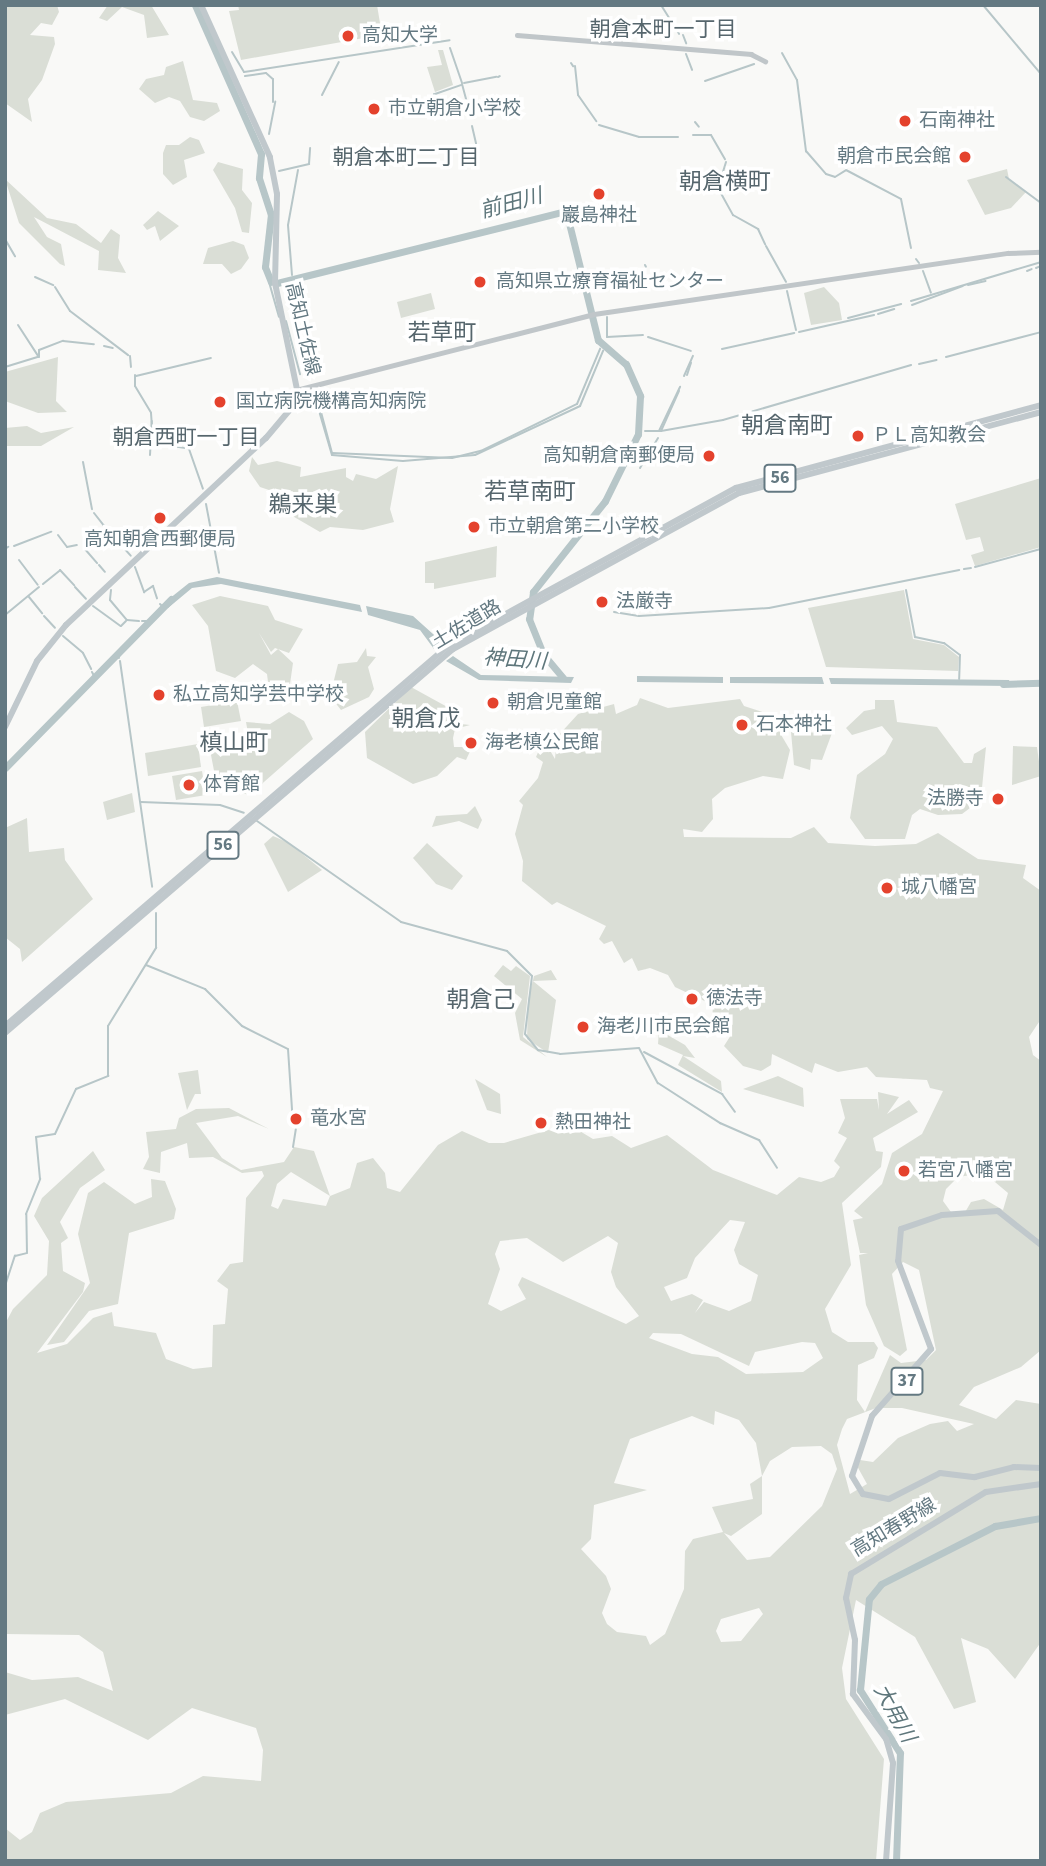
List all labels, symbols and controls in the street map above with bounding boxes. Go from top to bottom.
district label: 朝倉本町一丁目 [590,16,736,42]
place label: 高知大学 [362,25,438,47]
marker: 高知大学 [340,28,356,44]
place label: 市立朝倉小学校 [388,98,521,120]
marker: 市立朝倉小学校 [366,101,382,117]
place label: 石南神社 [919,110,995,132]
marker: 石南神社 [897,113,913,129]
district label: 朝倉本町二丁目 [333,144,479,170]
place label: 朝倉市民会館 [837,146,951,168]
marker: 朝倉市民会館 [957,149,973,165]
district label: 朝倉横町 [679,168,771,196]
water label: 前田川 [477,183,545,223]
marker: 巖島神社 [591,186,607,202]
place label: 巖島神社 [561,205,637,227]
place label: 高知県立療育福祉センター [496,271,724,293]
marker: 高知県立療育福祉センター [470,272,490,292]
street label: 高知土佐線 [280,280,324,378]
district label: 若草町 [408,319,476,347]
place label: 国立病院機構高知病院 [236,391,426,413]
marker: 国立病院機構高知病院 [210,392,230,412]
district label: 朝倉南町 [741,412,833,440]
district label: 朝倉西町一丁目 [113,424,259,450]
place label: ＰＬ高知教会 [872,425,986,447]
marker: ＰＬ高知教会 [850,428,866,444]
place label: 高知朝倉南郵便局 [543,445,695,467]
marker: 高知朝倉南郵便局 [701,448,717,464]
road number: 56 [762,464,798,492]
district label: 若草南町 [484,478,576,506]
district label: 鵜来巣 [269,491,337,519]
marker: 高知朝倉西郵便局 [152,510,168,526]
place label: 市立朝倉第二小学校 [488,516,659,538]
marker: 市立朝倉第二小学校 [466,519,482,535]
place label: 高知朝倉西郵便局 [84,529,236,551]
place label: 法厳寺 [616,591,673,613]
marker: 法厳寺 [594,594,610,610]
street label: 土佐道路 [429,596,505,654]
water label: 神田川 [483,644,547,674]
place label: 私立高知学芸中学校 [173,684,344,706]
marker: 私立高知学芸中学校 [151,687,167,703]
place label: 朝倉児童館 [507,692,602,714]
marker: 朝倉児童館 [485,695,501,711]
district label: 朝倉戊 [392,705,460,733]
place label: 石本神社 [756,714,832,736]
marker: 石本神社 [734,717,750,733]
district label: 槙山町 [200,729,268,757]
place label: 海老槙公民館 [485,732,599,754]
marker: 海老槙公民館 [463,735,479,751]
place label: 体育館 [203,774,260,796]
marker: 体育館 [181,777,197,793]
place label: 法勝寺 [927,788,984,810]
marker: 法勝寺 [990,791,1006,807]
road number: 56 [206,830,241,860]
place label: 城八幡宮 [901,877,977,899]
marker: 城八幡宮 [879,880,895,896]
district label: 朝倉己 [447,986,515,1014]
place label: 徳法寺 [706,988,763,1010]
marker: 徳法寺 [684,991,700,1007]
place label: 海老川市民会館 [597,1016,730,1038]
marker: 海老川市民会館 [575,1019,591,1035]
place label: 竜水宮 [310,1108,367,1130]
marker: 竜水宮 [288,1111,304,1127]
place label: 熱田神社 [555,1112,631,1134]
marker: 熱田神社 [533,1115,549,1131]
place label: 若宮八幡宮 [918,1160,1013,1182]
marker: 若宮八幡宮 [896,1163,912,1179]
road number: 37 [890,1366,925,1396]
street label: 高知春野線 [847,1494,941,1562]
water label: 大用川 [869,1679,921,1747]

